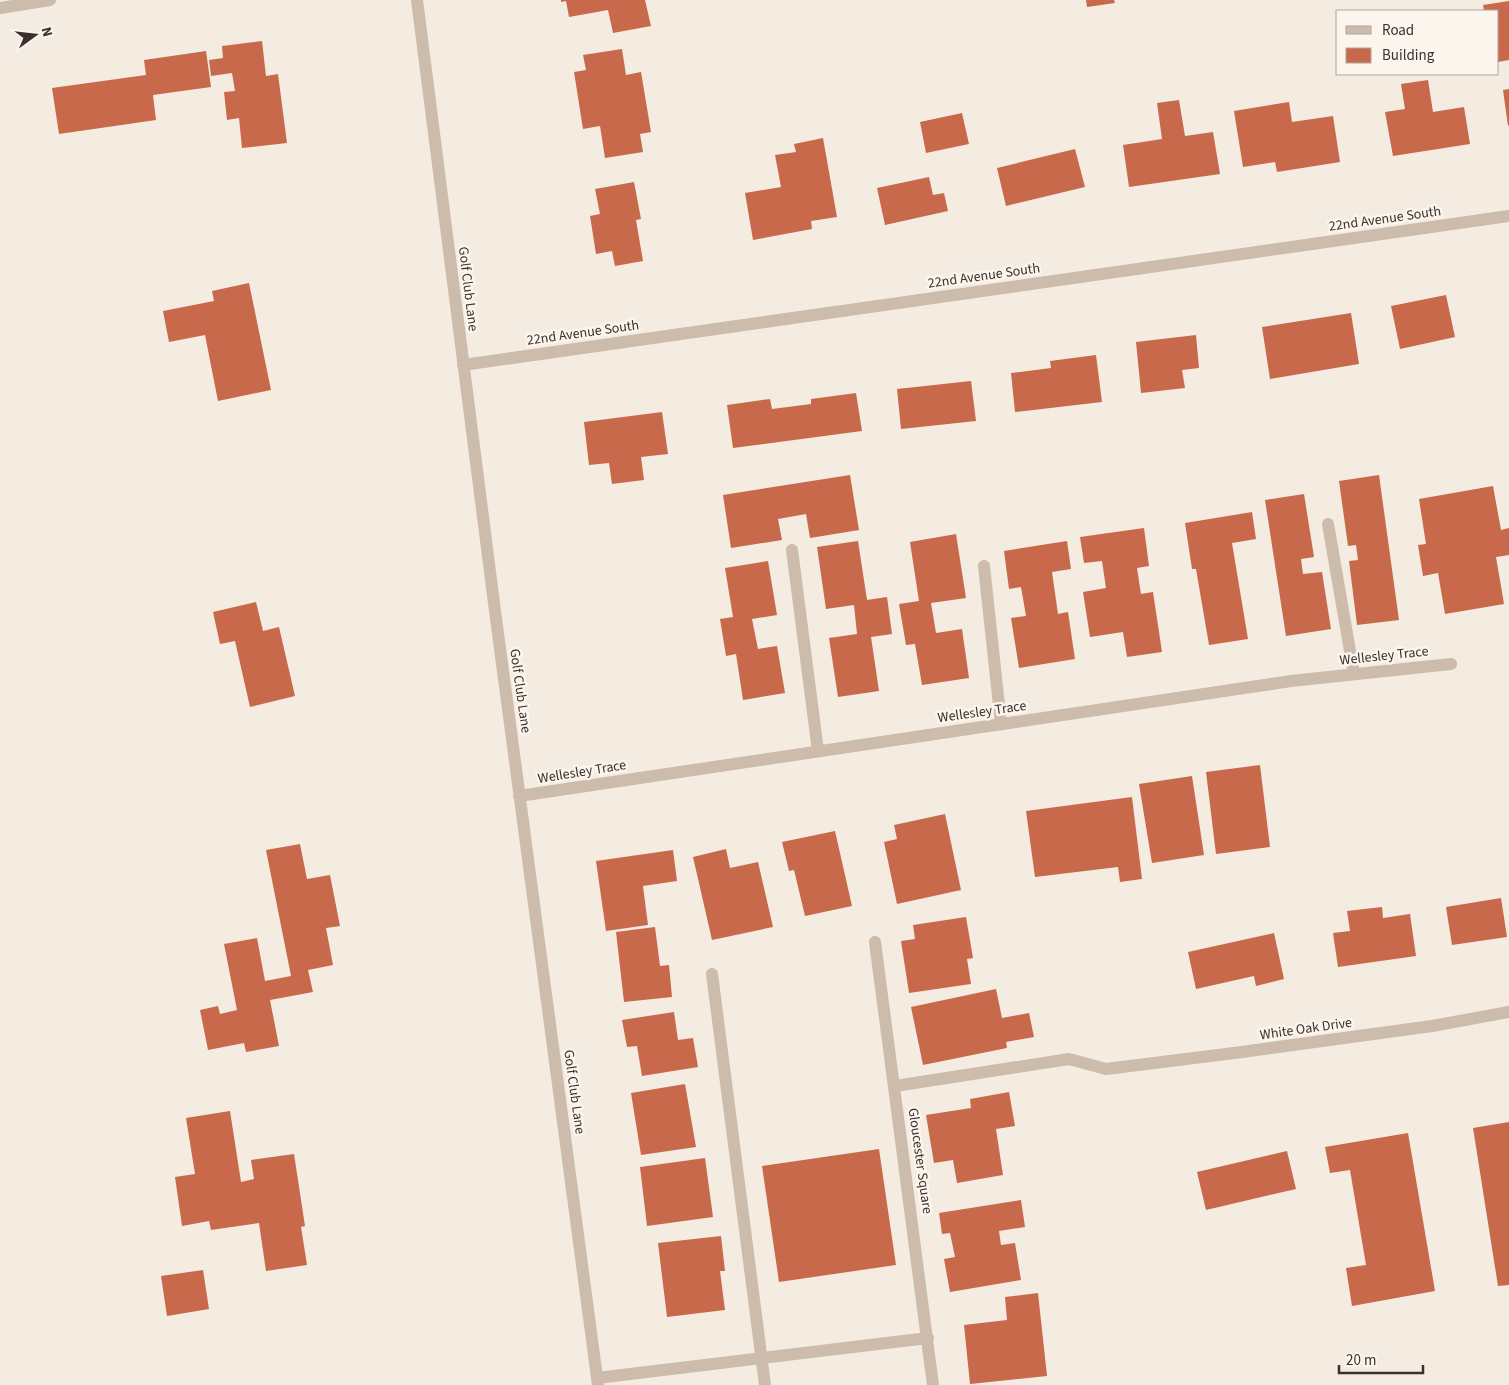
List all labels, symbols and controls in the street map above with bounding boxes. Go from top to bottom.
north arrow [10,10,60,60]
legend [1336,10,1499,75]
text: Road [1382,20,1414,41]
text: N [36,25,57,39]
text: Building [1382,45,1435,66]
street label: 22nd Avenue South [1328,201,1442,237]
street label: Golf Club Lane [453,246,483,332]
street label: 22nd Avenue South [927,258,1041,294]
street label: 22nd Avenue South [526,315,640,351]
street label: Wellesley Trace [1339,641,1429,671]
street label: Golf Club Lane [504,648,536,734]
street label: Wellesley Trace [936,696,1028,728]
street label: Wellesley Trace [536,755,628,789]
street label: White Oak Drive [1259,1013,1353,1045]
street label: Golf Club Lane [558,1049,590,1135]
street label: Gloucester Square [903,1107,937,1215]
scale bar [1339,1342,1423,1374]
text: 20 m [1346,1350,1376,1371]

